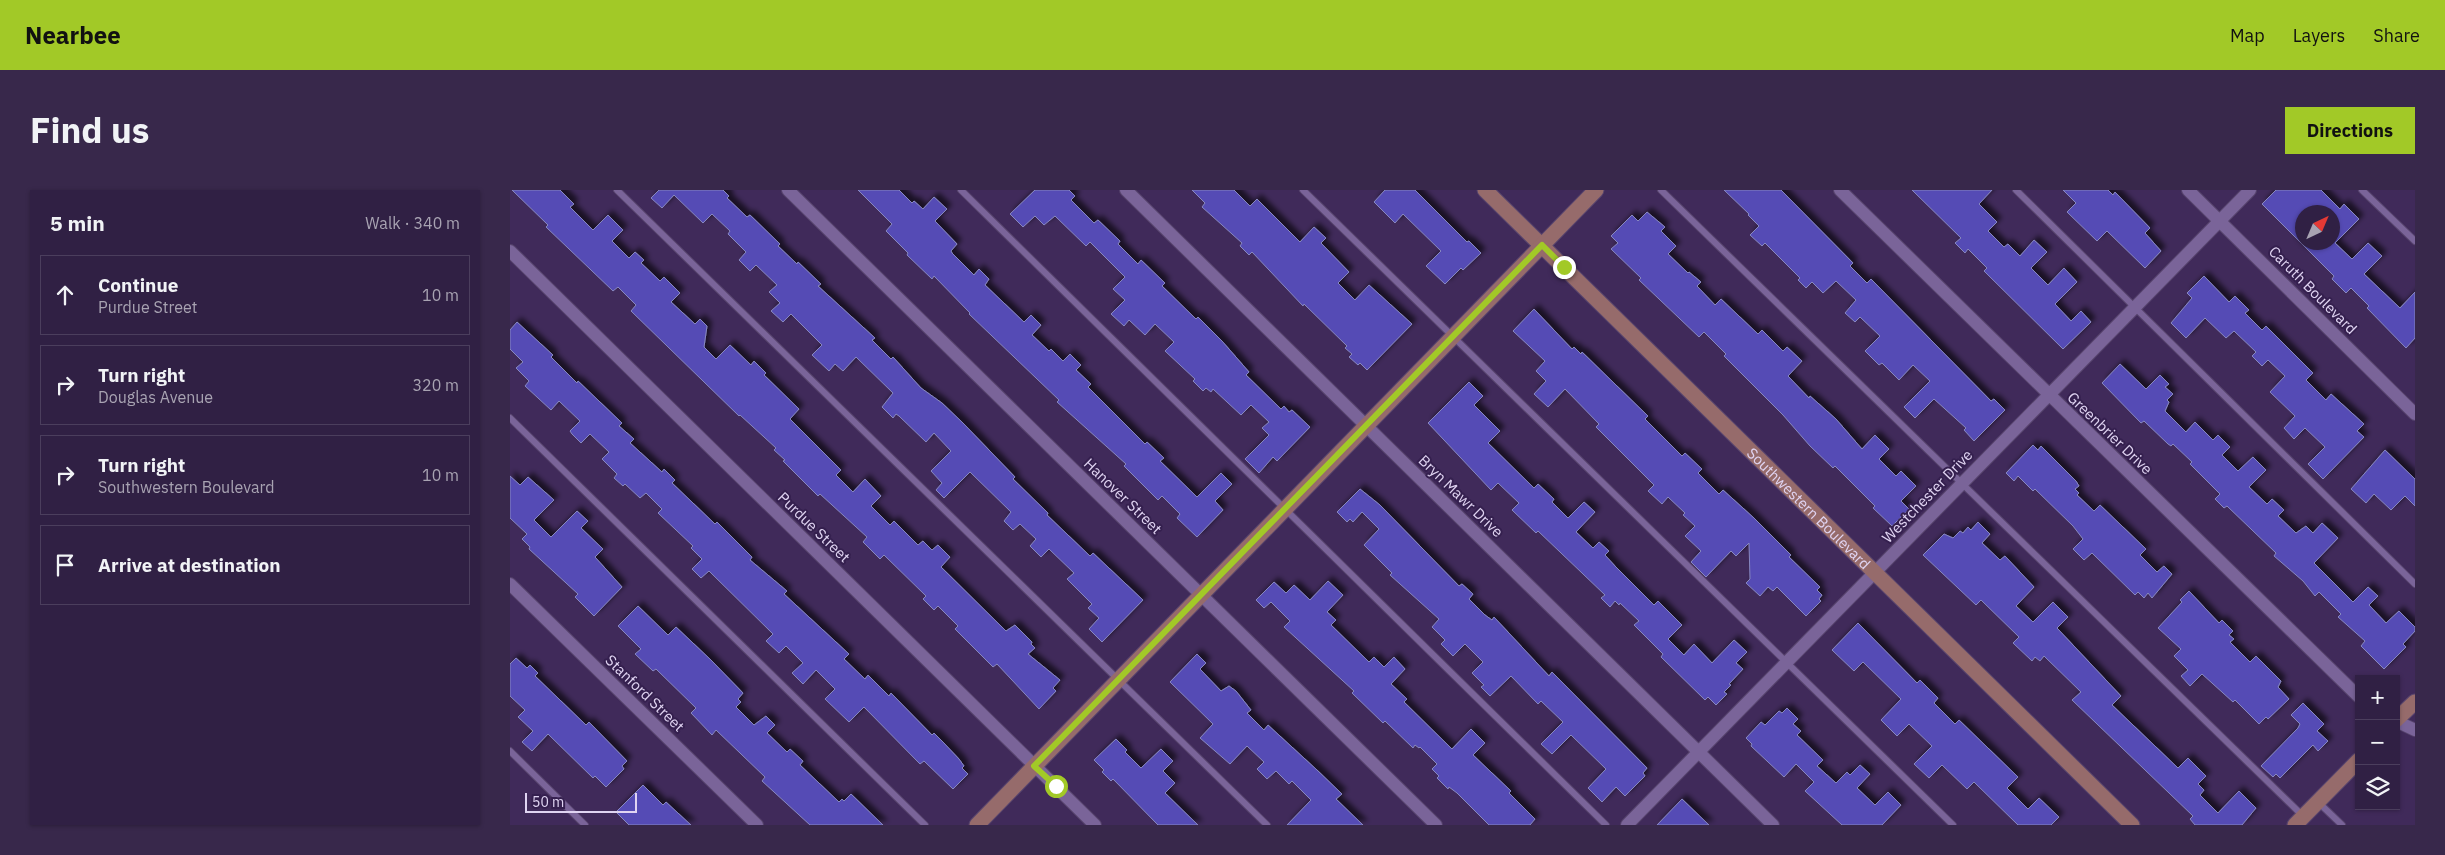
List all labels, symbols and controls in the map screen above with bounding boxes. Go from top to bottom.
text: Nearbee [25,19,121,51]
text: Map [2230,24,2265,47]
text: Layers [2293,24,2345,47]
text: Share [2373,24,2420,47]
text: Find us [30,107,149,153]
button: Directions [2285,107,2415,154]
north arrow [2295,205,2340,250]
text: 5 min [50,209,105,237]
text: Walk · 340 m [365,213,460,233]
street label: Caruth Boulevard [2265,242,2361,338]
route end [1553,256,1576,279]
text: Continue [98,273,178,297]
icon: ahead [51,281,79,309]
text: 10 m [422,285,459,305]
text: Purdue Street [98,297,197,317]
text: Turn right [98,363,185,387]
icon: right [51,371,79,399]
text: 320 m [412,375,459,395]
text: Douglas Avenue [98,387,213,407]
street label: Greenbrier Drive [2064,388,2156,478]
street label: Southwestern Boulevard [1743,443,1875,573]
street label: Westchester Drive [1878,445,1976,547]
street label: Bryn Mawr Drive [1415,451,1507,541]
text: Turn right [98,453,185,477]
street label: Hanover Street [1080,454,1166,538]
icon: right [51,461,79,489]
text: 10 m [422,465,459,485]
text: Southwestern Boulevard [98,477,275,497]
street label: Purdue Street [774,488,854,566]
icon: arrive [51,551,79,579]
text: Arrive at destination [98,553,281,577]
street label: Stanford Street [602,651,688,735]
map controls [2355,675,2400,810]
button: + [2355,675,2400,720]
button: − [2355,720,2400,765]
button: layers [2355,765,2400,810]
route start [1045,775,1068,798]
scale bar [525,790,638,813]
text: 50 m [532,793,564,811]

